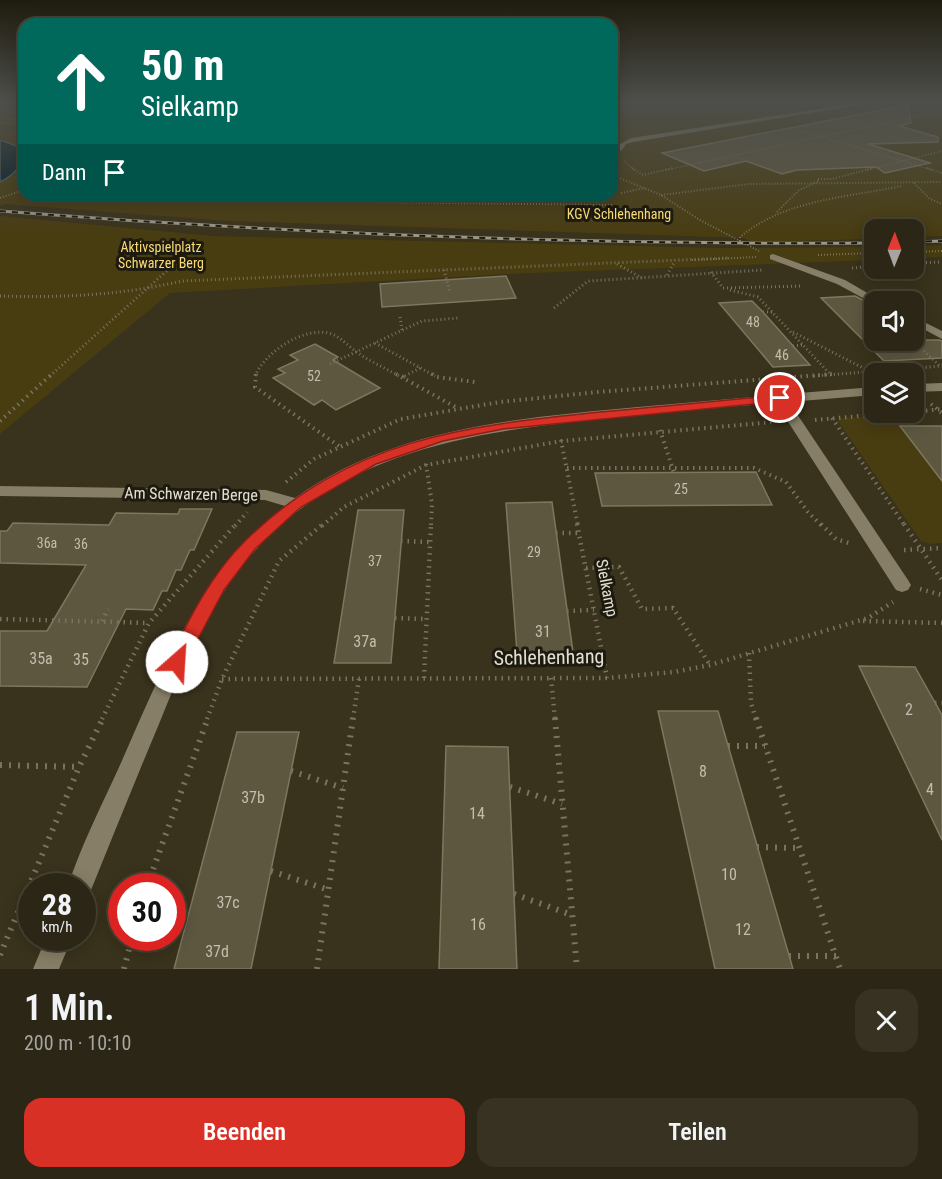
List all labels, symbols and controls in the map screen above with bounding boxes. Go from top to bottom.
text: 50 m [141,41,224,90]
icon: ahead [42,42,120,120]
text: Sielkamp [141,91,239,123]
icon: arrive [98,156,131,189]
text: Dann [42,160,86,185]
park label: KGV Schlehenhang [567,206,671,222]
north arrow [864,219,924,279]
map controls [864,219,924,423]
park label: Aktivspielplatz Schwarzer Berg [118,239,204,271]
button: sound [864,291,924,351]
house number: 48 [746,314,760,330]
house number: 46 [775,347,789,363]
button: layers [864,363,924,423]
house number: 52 [307,368,321,384]
pin [754,372,805,423]
icon: arrive [763,381,796,414]
house number: 25 [674,481,688,497]
street label: Am Schwarzen Berge [124,483,258,505]
house number: 36a [37,535,57,551]
house number: 36 [74,536,88,552]
house number: 29 [527,544,541,560]
house number: 37 [368,553,382,569]
street label: Sielkamp [592,558,622,618]
house number: 31 [535,622,551,641]
position arrow [145,630,209,694]
house number: 37a [353,632,377,651]
street label: Schlehenhang [493,644,605,670]
house number: 35a [29,649,53,668]
house number: 35 [73,650,89,669]
house number: 2 [905,700,913,719]
house number: 8 [699,762,707,781]
house number: 4 [926,780,934,799]
house number: 37b [241,788,265,807]
house number: 14 [469,804,485,823]
house number: 10 [721,865,737,884]
speed limit sign: 30 [108,873,186,951]
text: 28 [42,887,72,922]
house number: 37c [216,893,240,912]
house number: 16 [470,915,486,934]
text: km/h [42,918,72,936]
house number: 12 [735,920,751,939]
house number: 37d [205,942,229,961]
text: 1 Min. [24,987,114,1029]
button: close [855,989,918,1052]
text: 200 m · 10:10 [24,1031,131,1055]
button: Beenden [24,1098,465,1167]
button: Teilen [477,1098,918,1167]

